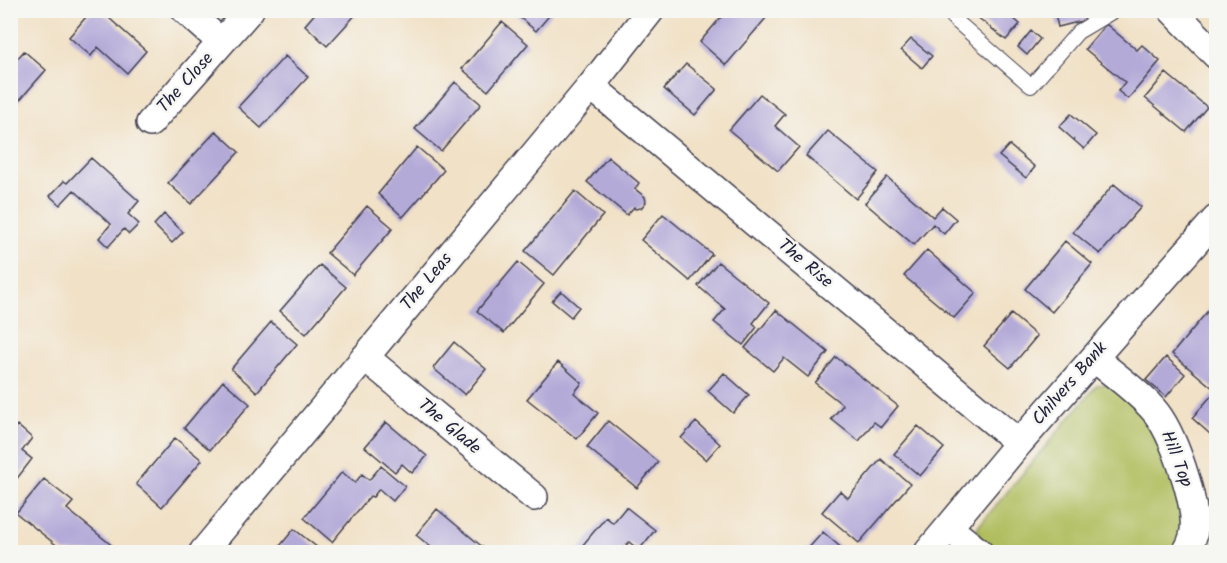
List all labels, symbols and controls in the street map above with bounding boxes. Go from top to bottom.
street label: The Close [151,46,221,120]
street label: The Rise [771,232,839,296]
street label: The Leas [394,246,460,318]
street label: Chilvers Bank [1025,335,1115,433]
street label: The Glade [411,392,487,462]
street label: Hill Top [1152,426,1200,492]

